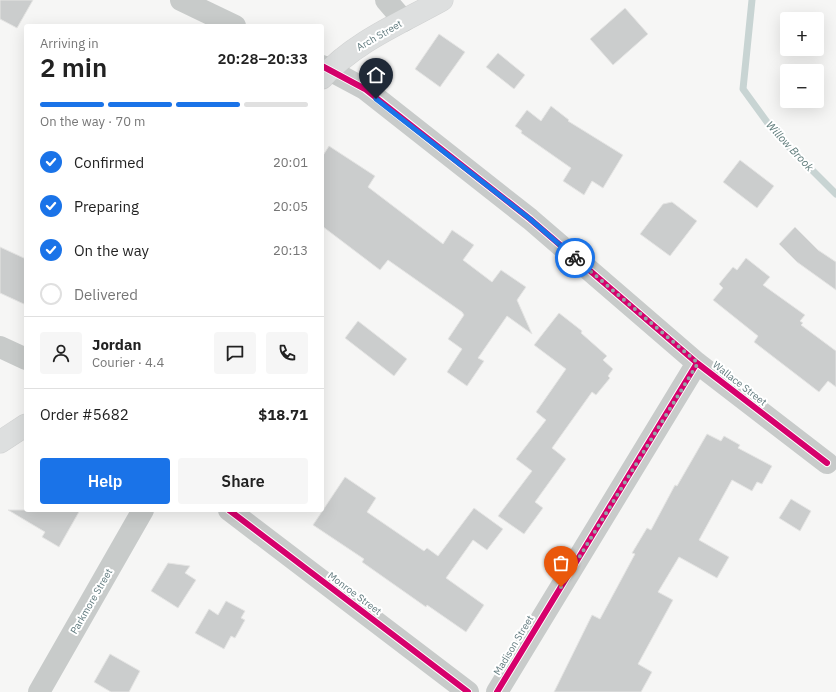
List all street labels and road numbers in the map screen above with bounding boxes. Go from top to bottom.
street label: Arch Street [354,17,405,54]
street label: Wallace Street [710,358,770,409]
street label: Parkmore Street [67,566,116,636]
street label: Monroe Street [325,569,385,618]
street label: Madison Street [490,612,537,678]

